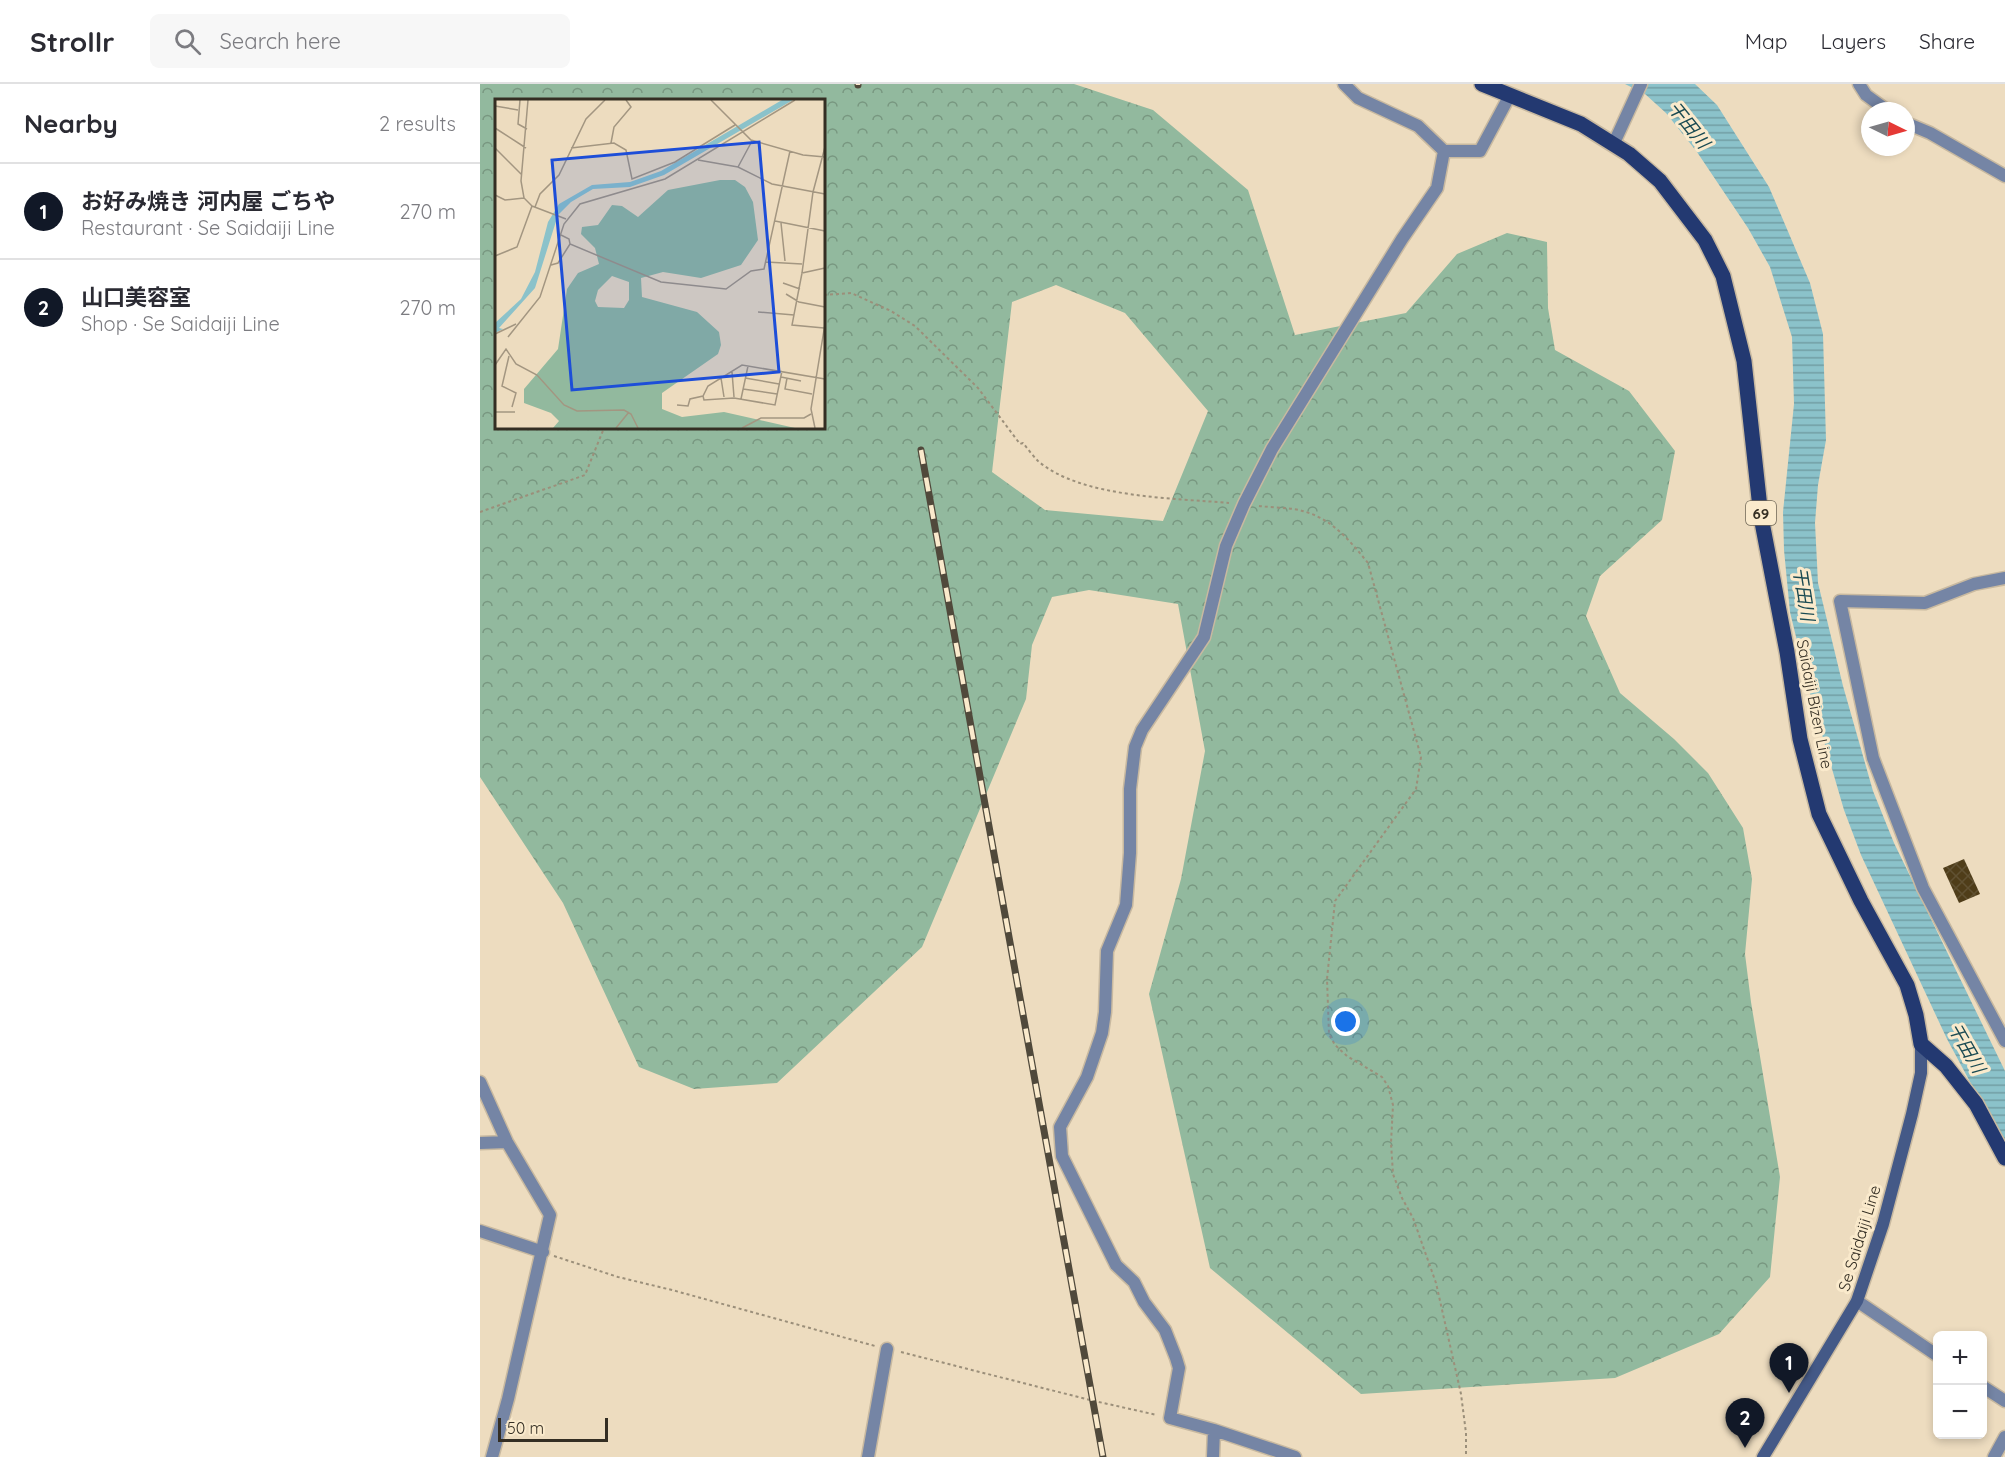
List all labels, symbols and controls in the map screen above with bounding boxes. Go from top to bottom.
search box [150,14,570,68]
text: Strollr [30,24,114,59]
icon: search [171,25,204,58]
text: Search here [219,27,341,55]
text: Map [1745,28,1788,54]
text: Layers [1821,28,1886,54]
text: Share [1919,28,1975,54]
water label: 干田川 [1663,97,1716,155]
inset map [495,99,825,429]
north arrow [1861,102,1915,156]
text: Nearby [24,107,118,140]
text: 2 results [379,111,456,136]
text: お好み焼き 河内屋 ごちや [81,187,335,215]
text: 1 [40,199,47,224]
text: 270 m [399,199,456,224]
text: Restaurant · Se Saidaiji Line [81,215,335,240]
text: 山口美容室 [81,283,191,311]
text: 2 [38,295,49,320]
text: 270 m [399,295,456,320]
text: Shop · Se Saidaiji Line [81,311,280,336]
road number: 69 [1746,501,1776,525]
water label: 干田川 [1788,566,1820,624]
street label: Saidaiji Bizen Line [1793,638,1837,770]
your location [1331,1007,1360,1036]
water label: 干田川 [1944,1019,1991,1079]
street label: Se Saidaiji Line [1833,1183,1885,1293]
map controls [1933,1331,1987,1439]
button: + [1933,1331,1987,1385]
pin: 1 [1770,1344,1808,1393]
button: − [1933,1385,1987,1439]
pin: 2 [1726,1398,1764,1448]
scale bar [498,1415,608,1442]
text: 50 m [507,1418,544,1438]

